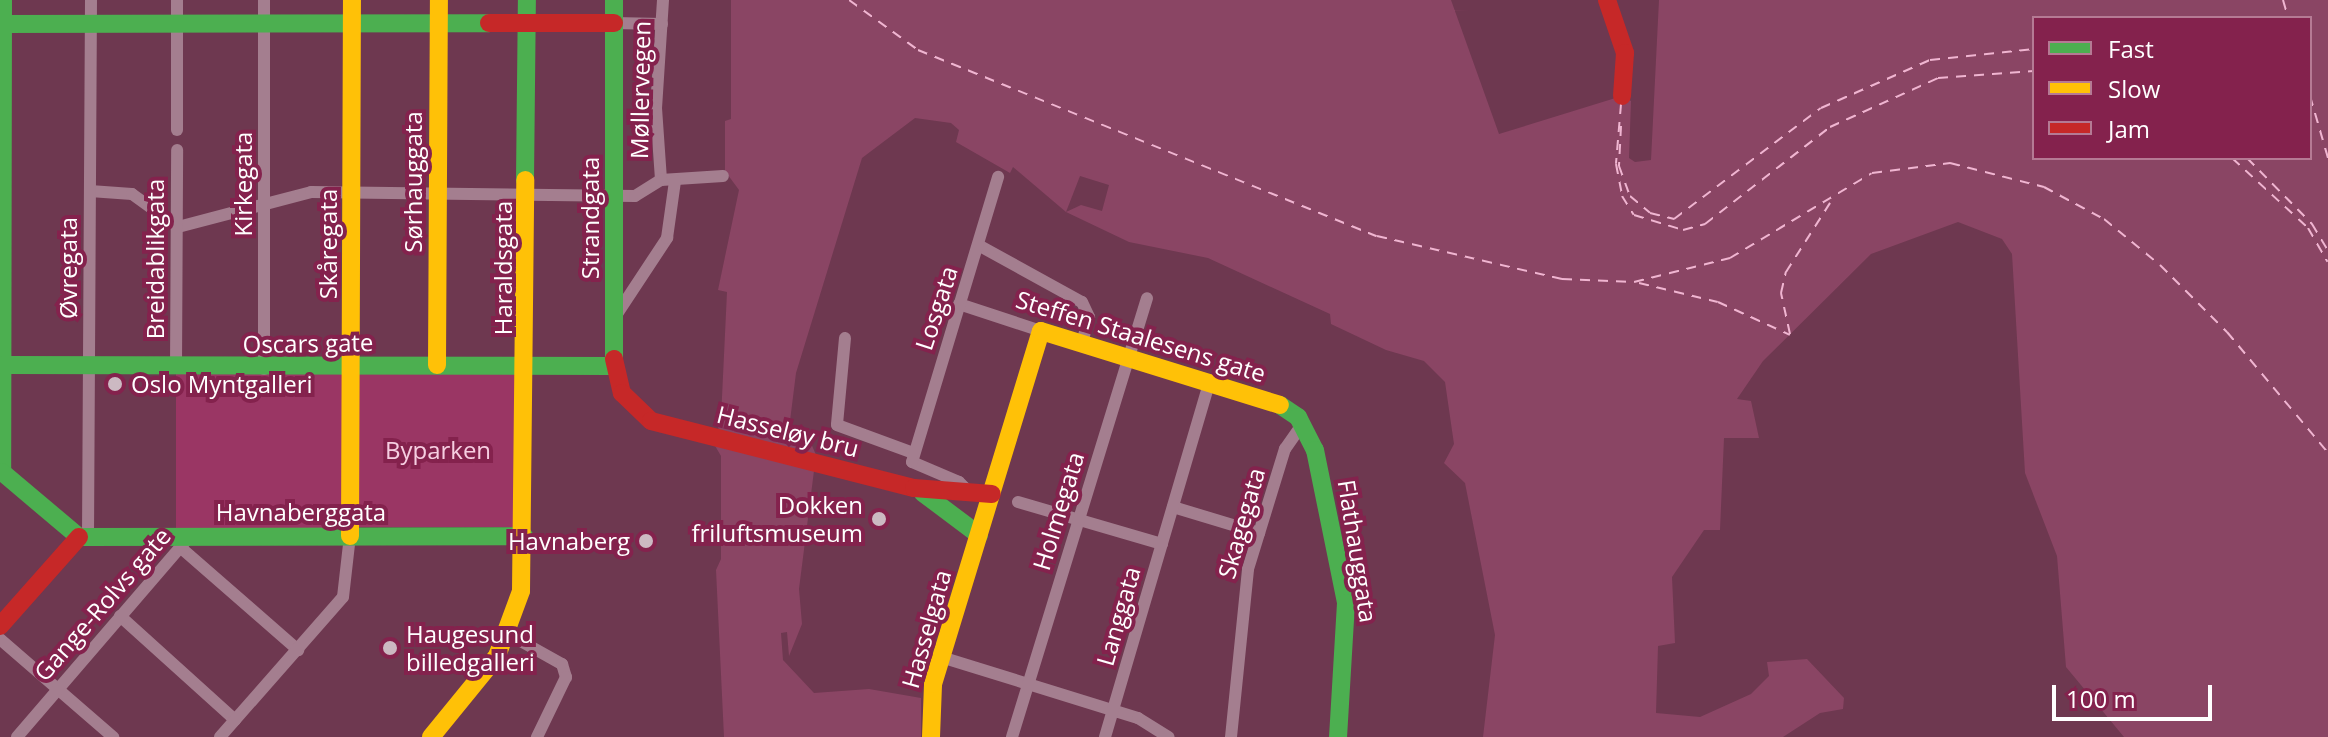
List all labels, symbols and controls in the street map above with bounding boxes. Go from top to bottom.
legend [2032,16,2312,160]
street label: Møllervegen [624,21,656,159]
text: Fast [2108,32,2154,65]
text: Slow [2108,72,2160,105]
street label: Sørhauggata [399,111,427,253]
text: Jam [2108,112,2150,145]
street label: Kirkegata [229,132,257,236]
street label: Strandgata [576,157,604,279]
street label: Breidablikgata [141,179,169,339]
street label: Skåregata [314,189,342,299]
street label: Haraldsgata [489,201,517,335]
street label: Øvregata [54,217,82,319]
street label: Losgata [909,262,963,354]
street label: Steffen Staalesens gate [1013,284,1269,388]
street label: Oscars gate [242,327,374,359]
place label: Oslo Myntgalleri [131,370,313,398]
marker: Oslo Myntgalleri [106,375,124,393]
street label: Hasseløy bru [714,399,862,463]
park label: Byparken [385,436,491,464]
street label: Holmegata [1026,448,1090,574]
street label: Skagegata [1211,464,1271,582]
street label: Flathauggata [1332,477,1384,625]
place label: Dokken friluftsmuseum [691,491,863,547]
street label: Havnaberggata [216,498,386,526]
marker: Dokken friluftsmuseum [870,510,888,528]
street label: Gange-Rolvs gate [28,522,176,686]
place label: Havnaberg [508,527,630,555]
marker: Havnaberg [637,532,655,550]
street label: Langgata [1090,563,1146,669]
street label: Hasselgata [895,567,957,691]
place label: Haugesund billedgalleri [406,620,535,676]
marker: Haugesund billedgalleri [381,639,399,657]
scale bar [2056,669,2216,719]
text: 100 m [2066,682,2136,715]

